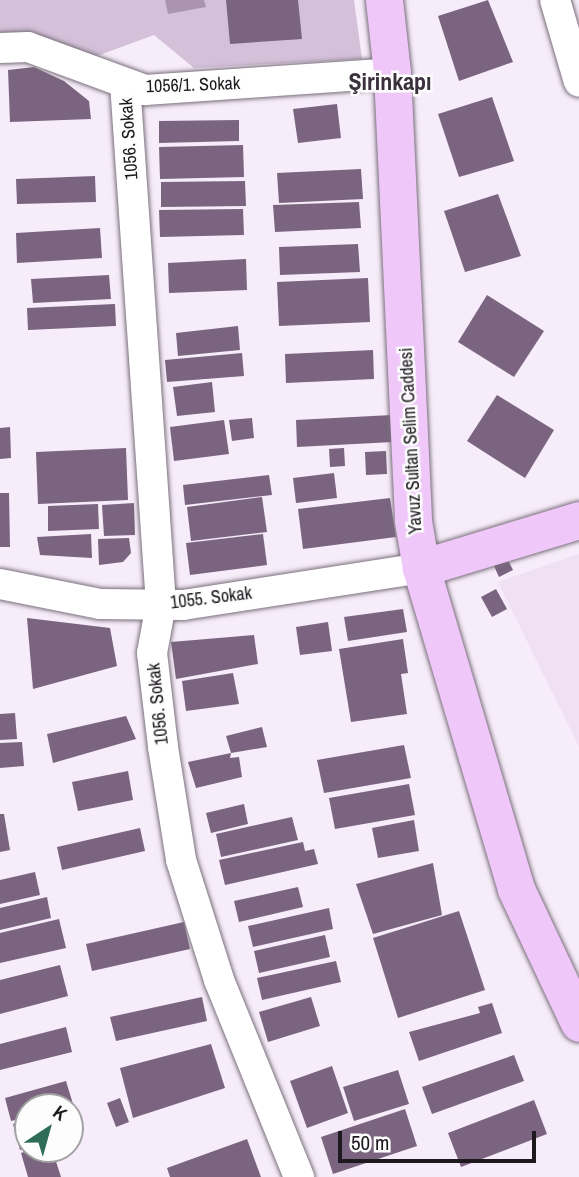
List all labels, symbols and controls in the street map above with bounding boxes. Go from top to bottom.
district label: Şirinkapı [348,68,432,96]
street label: 1056/1. Sokak [145,73,241,97]
street label: 1056. Sokak [115,97,143,181]
street label: Yavuz Sultan Selim Caddesi [395,347,427,535]
street label: 1055. Sokak [169,582,253,614]
street label: 1056. Sokak [143,662,173,746]
north arrow [14,1093,84,1163]
text: K [48,1099,72,1126]
scale bar [341,1118,539,1162]
text: 50 m [351,1128,389,1157]

